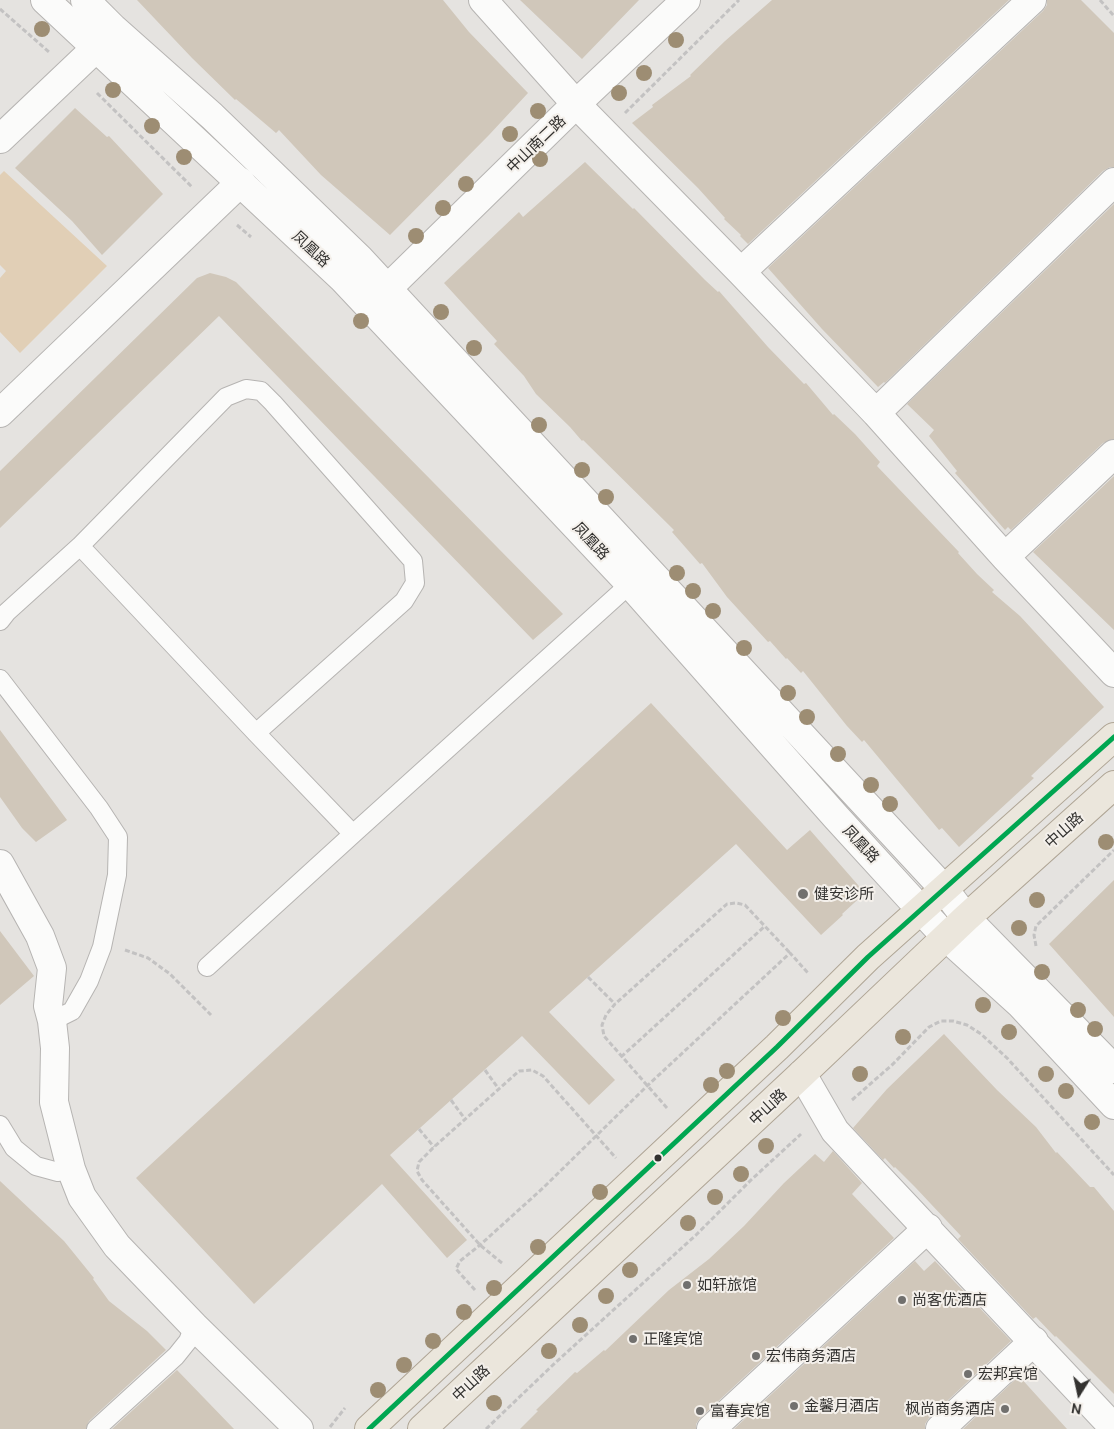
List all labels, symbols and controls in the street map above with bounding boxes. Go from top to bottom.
street label: 中山南二路 [503,111,569,177]
street label: 凤凰路 [288,227,334,271]
street label: 凤凰路 [569,518,613,564]
street label: 中山路 [1041,808,1087,852]
street label: 凤凰路 [839,821,883,867]
place label: 健安诊所 [814,885,874,903]
marker: 健安诊所 [796,887,810,901]
street label: 中山路 [745,1085,791,1129]
unlabelled marker [653,1153,663,1163]
place label: 如轩旅馆 [697,1276,757,1294]
marker: 如轩旅馆 [681,1279,693,1291]
place label: 尚客优酒店 [912,1291,987,1309]
marker: 尚客优酒店 [896,1294,908,1306]
place label: 正隆宾馆 [643,1330,703,1348]
marker: 正隆宾馆 [627,1333,639,1345]
place label: 宏伟商务酒店 [766,1347,856,1365]
marker: 宏伟商务酒店 [750,1350,762,1362]
street label: 中山路 [448,1361,494,1405]
place label: 宏邦宾馆 [978,1365,1038,1383]
marker: 宏邦宾馆 [962,1368,974,1380]
north arrow [1054,1369,1104,1419]
place label: 金馨月酒店 [804,1397,879,1415]
marker: 金馨月酒店 [788,1400,800,1412]
place label: 枫尚商务酒店 [905,1400,995,1418]
text: N [1070,1400,1083,1418]
place label: 富春宾馆 [710,1402,770,1420]
marker: 枫尚商务酒店 [999,1403,1011,1415]
marker: 富春宾馆 [694,1405,706,1417]

